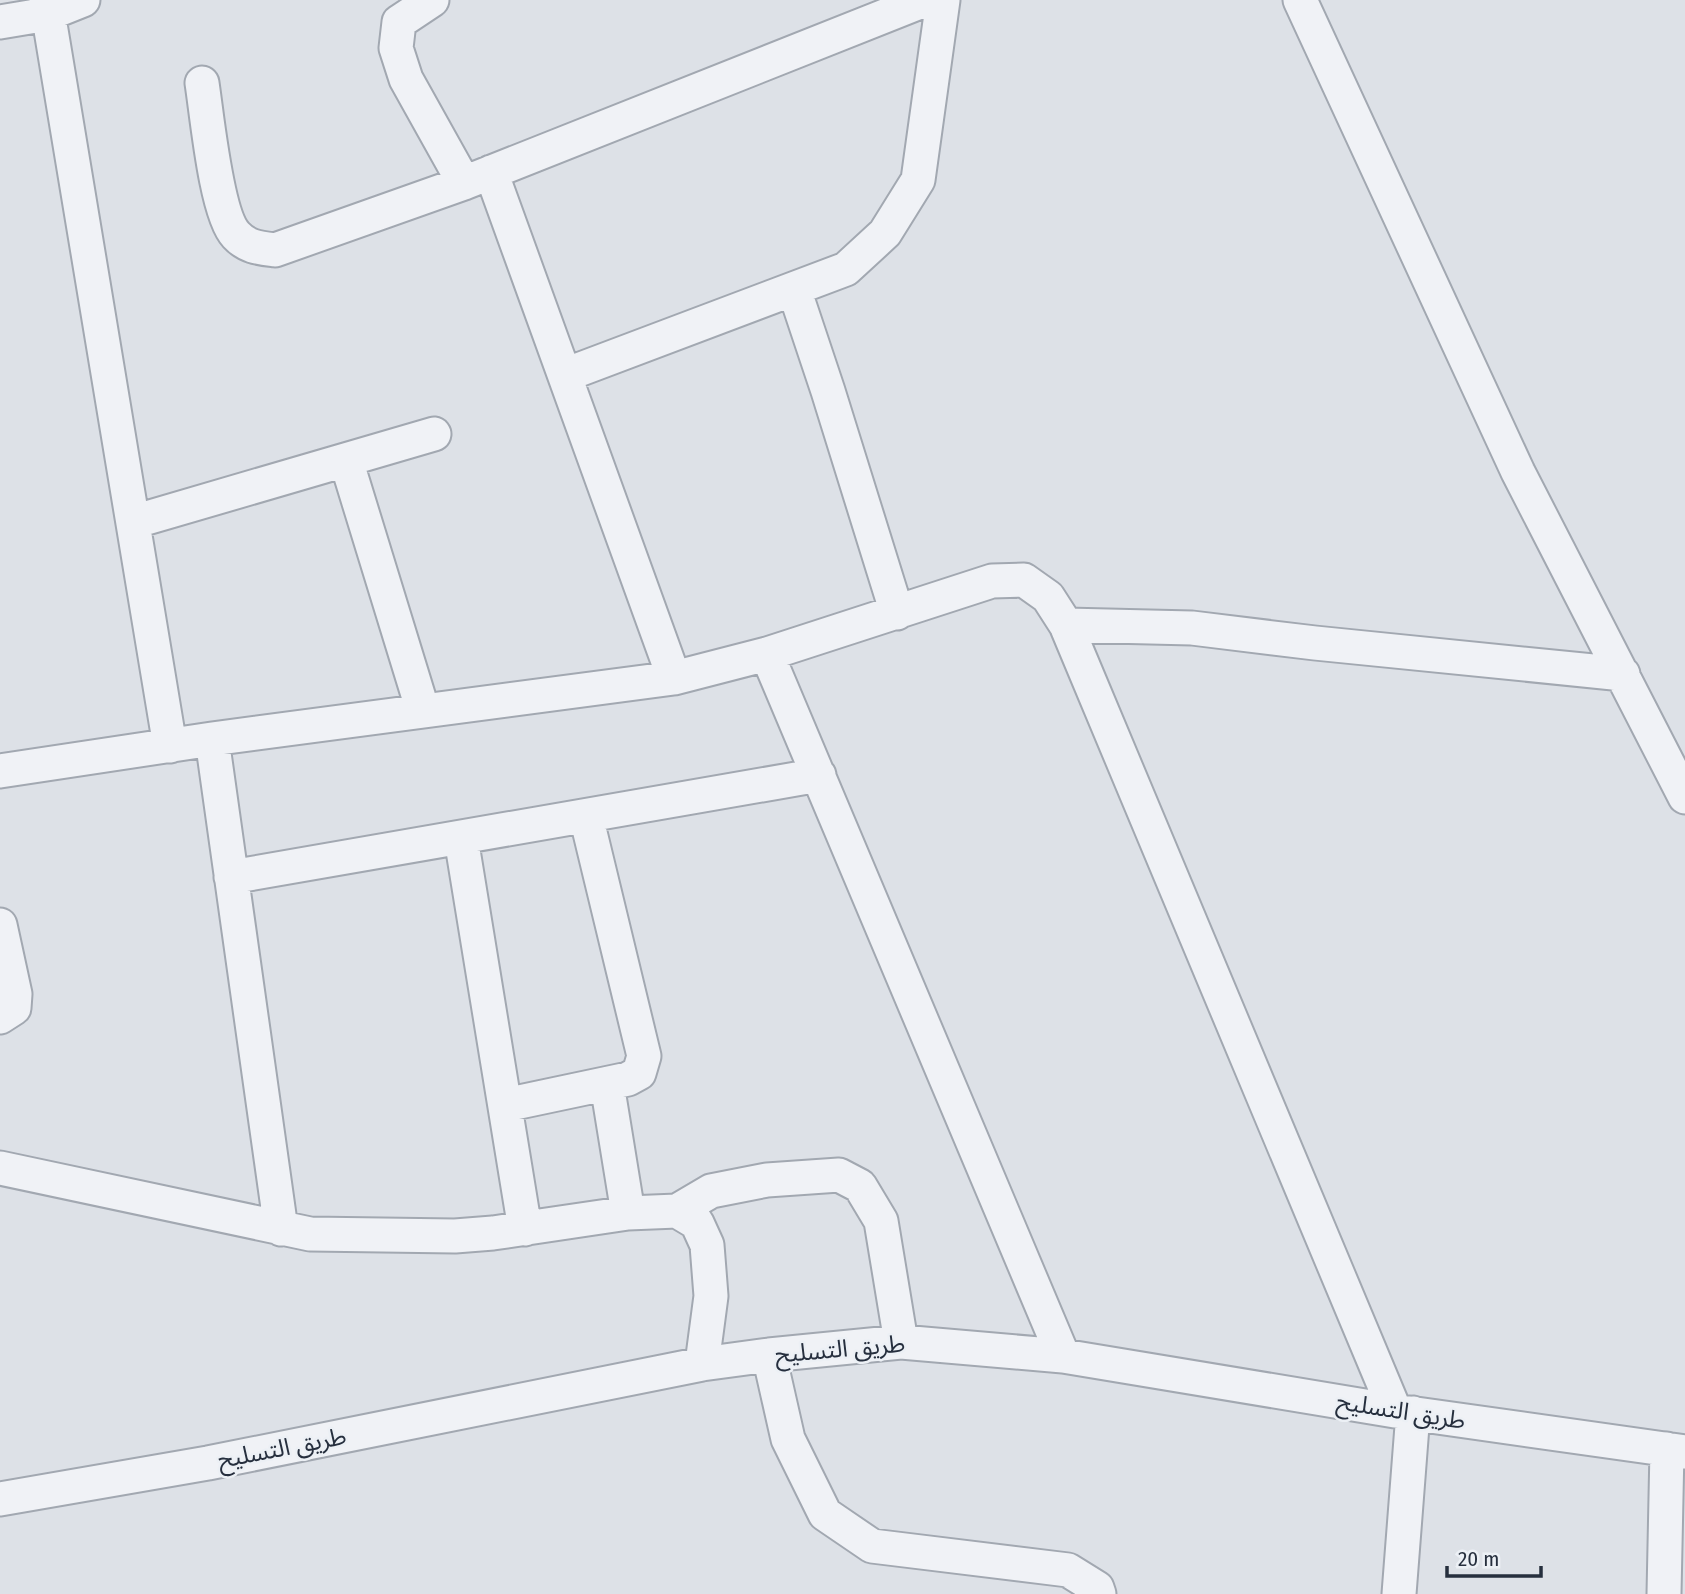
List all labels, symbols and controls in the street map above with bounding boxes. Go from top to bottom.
street label: طريق التسليح [774,1329,906,1372]
street label: طريق التسليح [1334,1387,1468,1438]
street label: طريق التسليح [215,1422,349,1477]
scale bar [1447,1534,1542,1578]
text: 20 m [1458,1546,1499,1572]

